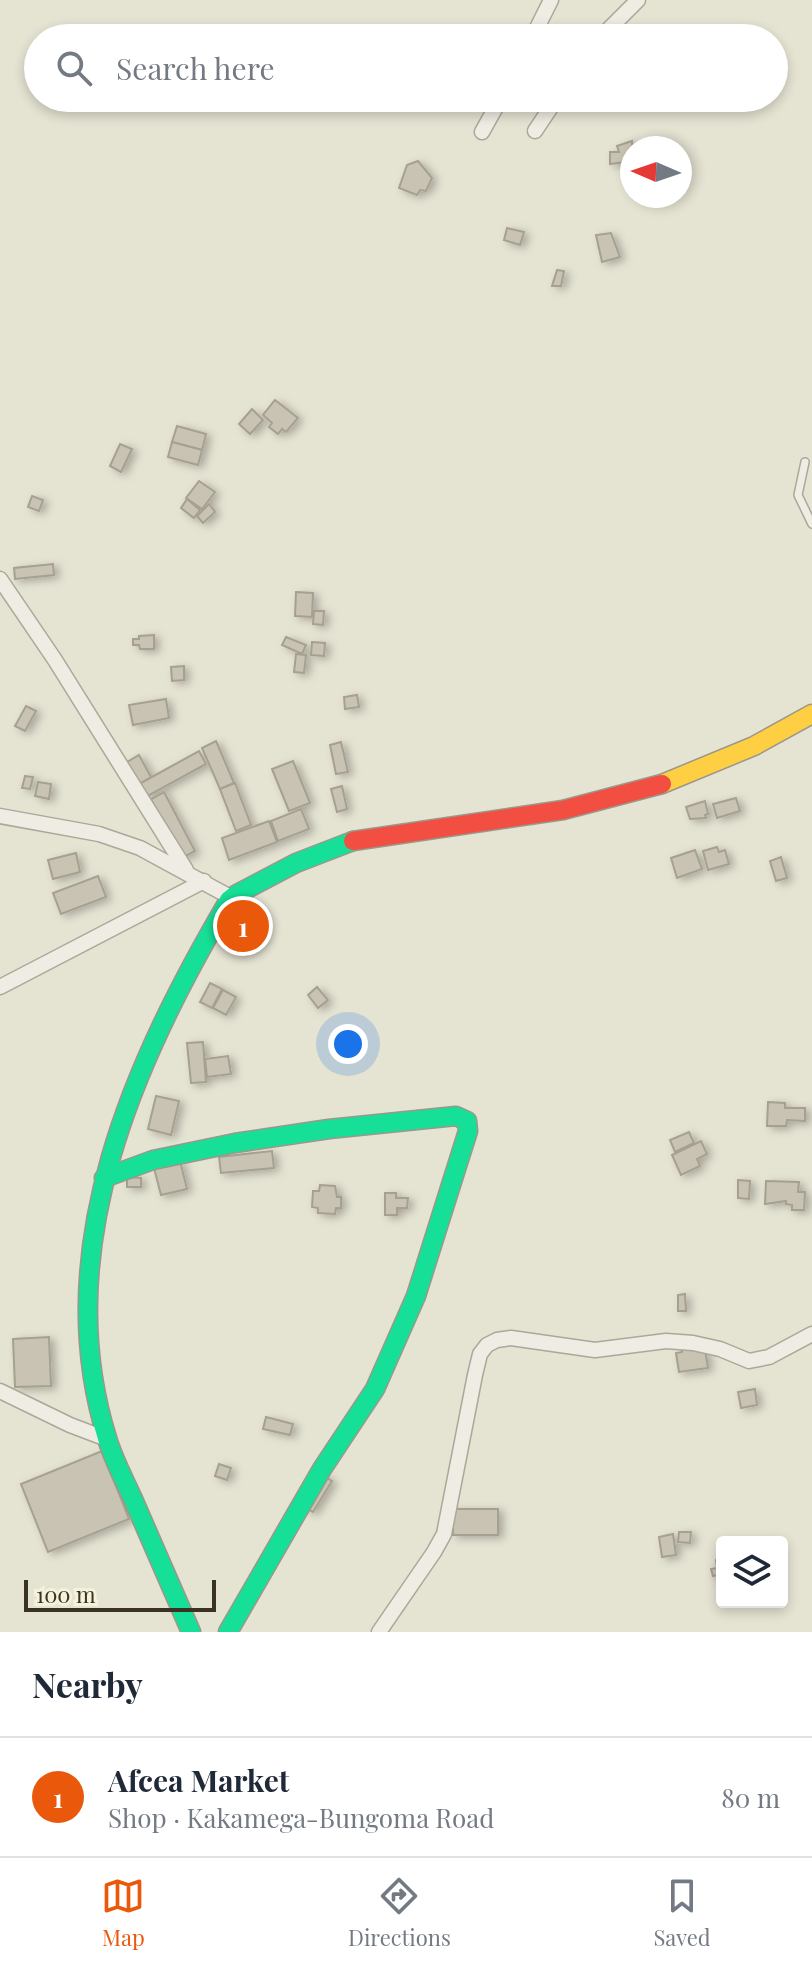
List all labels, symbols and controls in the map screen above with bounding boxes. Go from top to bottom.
search box [24,24,788,112]
icon: search [52,46,96,90]
text: Search here [116,48,275,88]
north arrow [620,136,692,208]
pin: 1 [217,896,269,956]
your location [328,1024,368,1064]
map controls [716,1536,788,1608]
button: layers [716,1536,788,1608]
scale bar [24,1576,216,1612]
text: 100 m [36,1579,96,1609]
text: Nearby [32,1661,143,1707]
text: Afcea Market [108,1760,289,1800]
text: 1 [53,1780,63,1815]
text: 80 m [721,1780,780,1815]
text: Shop · Kakamega-Bungoma Road [108,1800,494,1835]
tab: Map [101,1874,145,1952]
tab: Directions [348,1874,451,1952]
tab: Saved [653,1874,711,1952]

